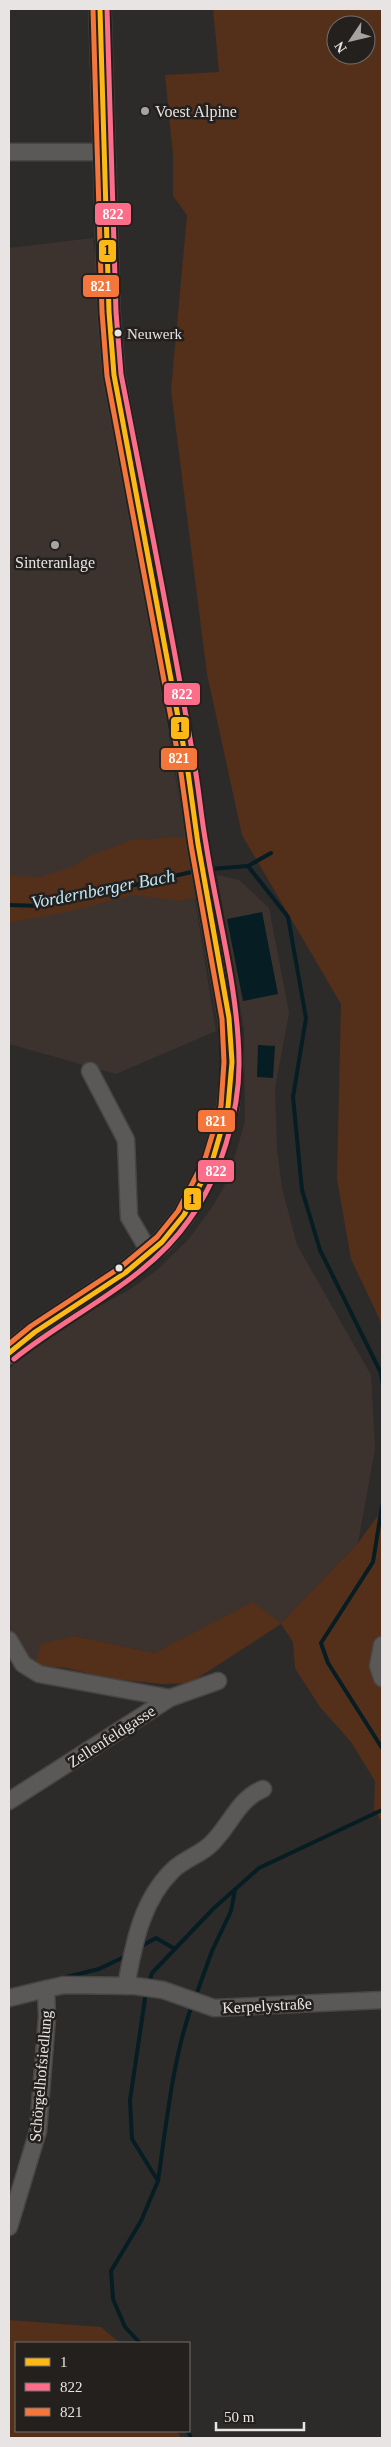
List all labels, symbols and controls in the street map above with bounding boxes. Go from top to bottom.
north arrow [326,15,376,65]
text: N [332,39,350,56]
place label: Voest Alpine [155,103,237,121]
marker: Voest Alpine [139,105,151,117]
line badge: 822 [94,202,132,226]
text: 822 [103,207,124,222]
line badge: 1 [98,239,117,263]
text: 1 [104,243,111,258]
line badge: 821 [82,274,120,298]
text: 821 [91,279,112,294]
place label: Neuwerk [127,326,182,342]
marker: Neuwerk [113,328,123,338]
marker: Sinteranlage [49,539,61,551]
place label: Sinteranlage [15,554,95,572]
line badge: 822 [163,682,201,706]
text: 822 [172,687,193,702]
line badge: 1 [170,716,190,740]
text: 1 [177,720,184,735]
line badge: 821 [160,747,198,771]
text: 821 [169,751,190,766]
water label: Vordernberger Bach [29,865,177,913]
line badge: 821 [197,1109,236,1133]
text: 821 [206,1114,227,1129]
line badge: 822 [197,1159,235,1183]
text: 822 [206,1164,227,1179]
line badge: 1 [183,1187,202,1211]
text: 1 [189,1192,196,1207]
unlabelled marker [114,1263,124,1273]
street label: Zellenfeldgasse [65,1702,159,1772]
street label: Kerpelystraße [222,1995,312,2017]
street label: Schörgelhofsiedlung [26,2009,56,2143]
legend [15,2342,190,2432]
text: 1 [60,2354,68,2370]
text: 822 [60,2379,83,2395]
scale bar [216,2400,304,2432]
text: 821 [60,2404,83,2420]
text: 50 m [224,2409,255,2425]

